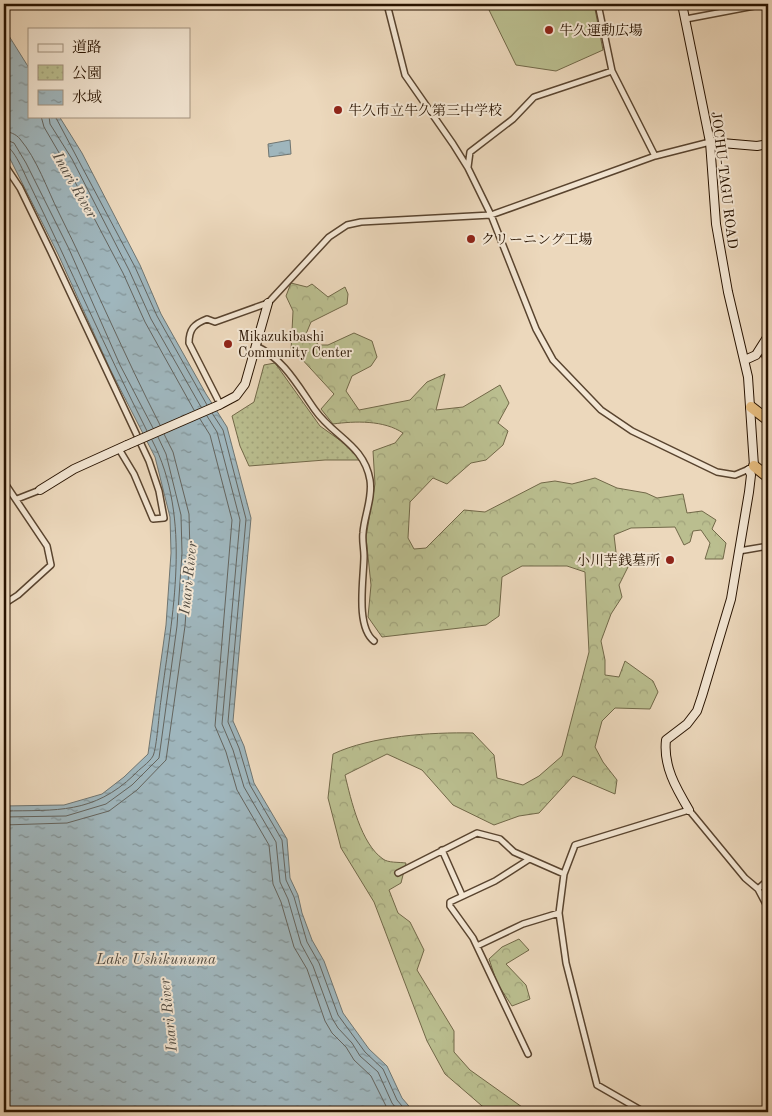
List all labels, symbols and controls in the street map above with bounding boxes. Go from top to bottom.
place label: 牛久運動広場 [559,23,643,38]
marker: 牛久運動広場 [543,24,555,36]
legend [28,28,190,118]
text: 道路 [72,39,102,56]
text: 公園 [72,65,102,82]
text: 水域 [72,89,102,106]
place label: 牛久市立牛久第三中学校 [348,103,502,118]
marker: 牛久市立牛久第三中学校 [332,104,344,116]
street label: JOCHU-TAGU ROAD [709,111,739,250]
water label: Inari River [48,149,99,222]
place label: クリーニング工場 [481,232,593,247]
marker: クリーニング工場 [465,233,477,245]
place label: Mikazukibashi Community Center [238,330,352,360]
marker: Mikazukibashi Community Center [222,338,234,350]
water label: Inari River [178,540,201,617]
place label: 小川芋銭墓所 [576,553,660,568]
marker: 小川芋銭墓所 [664,554,676,566]
water label: Lake Ushikunuma [95,953,216,968]
water label: Inari River [158,977,181,1053]

